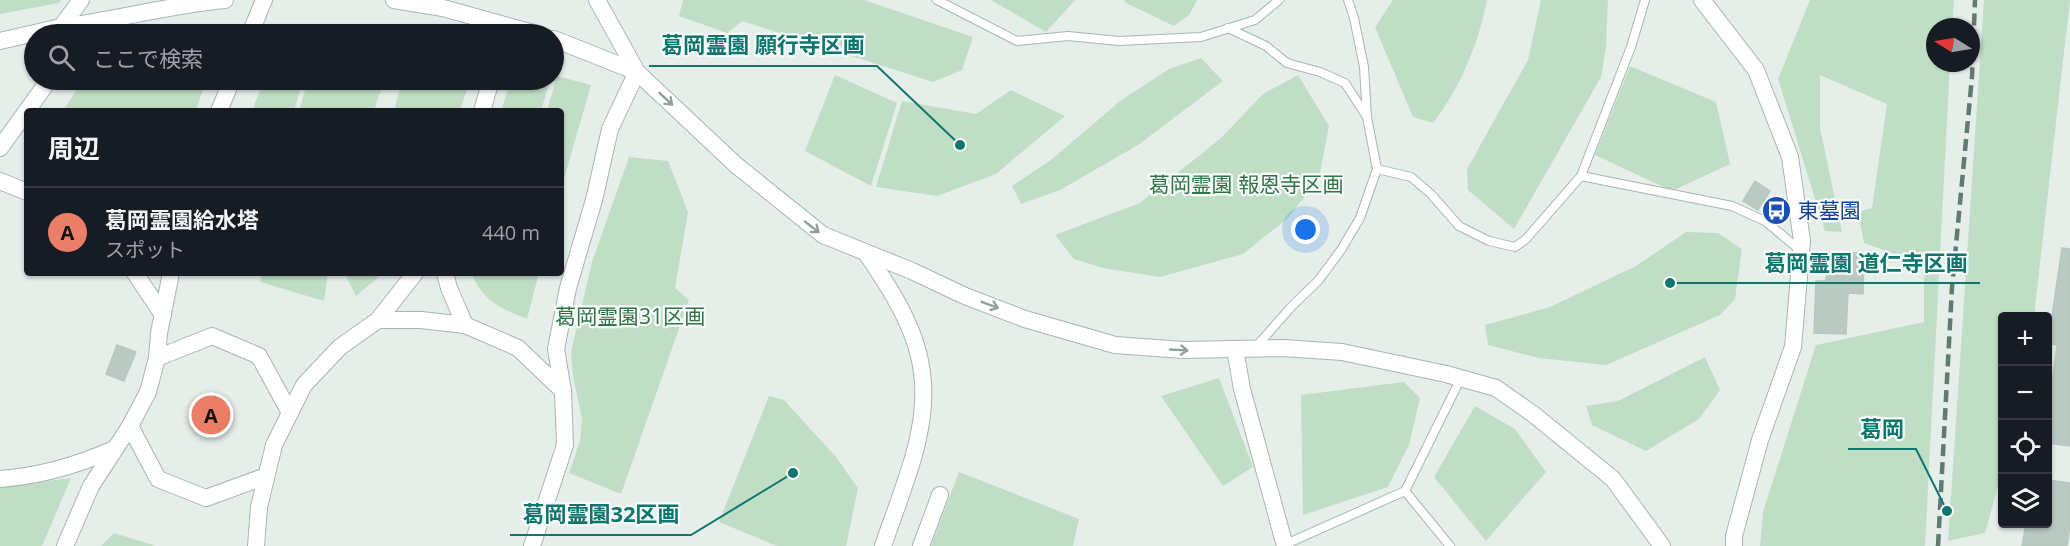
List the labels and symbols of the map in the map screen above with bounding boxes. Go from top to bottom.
north arrow [1926,18,1980,72]
callout: 葛岡霊園 願行寺区画 [649,26,877,66]
text: 葛岡霊園 願行寺区画 [661,29,865,59]
one-way arrow [658,92,673,106]
park label: 葛岡霊園 報恩寺区画 [1149,170,1343,198]
bus stop icon: 東墓園 [1761,194,1793,226]
place label: 東墓園 [1798,196,1861,224]
your location [1291,215,1320,244]
one-way arrow [804,221,820,234]
callout: 葛岡霊園 道仁寺区画 [1753,243,1980,283]
text: 葛岡霊園 道仁寺区画 [1764,247,1968,277]
one-way arrow [981,301,999,312]
park label: 葛岡霊園31区画 [555,302,705,330]
one-way arrow [1169,344,1188,355]
pin: A [192,392,230,438]
callout: 葛岡 [1848,409,1916,449]
text: 葛岡 [1860,413,1904,443]
callout: 葛岡霊園32区画 [510,495,691,535]
text: 葛岡霊園32区画 [522,498,680,528]

